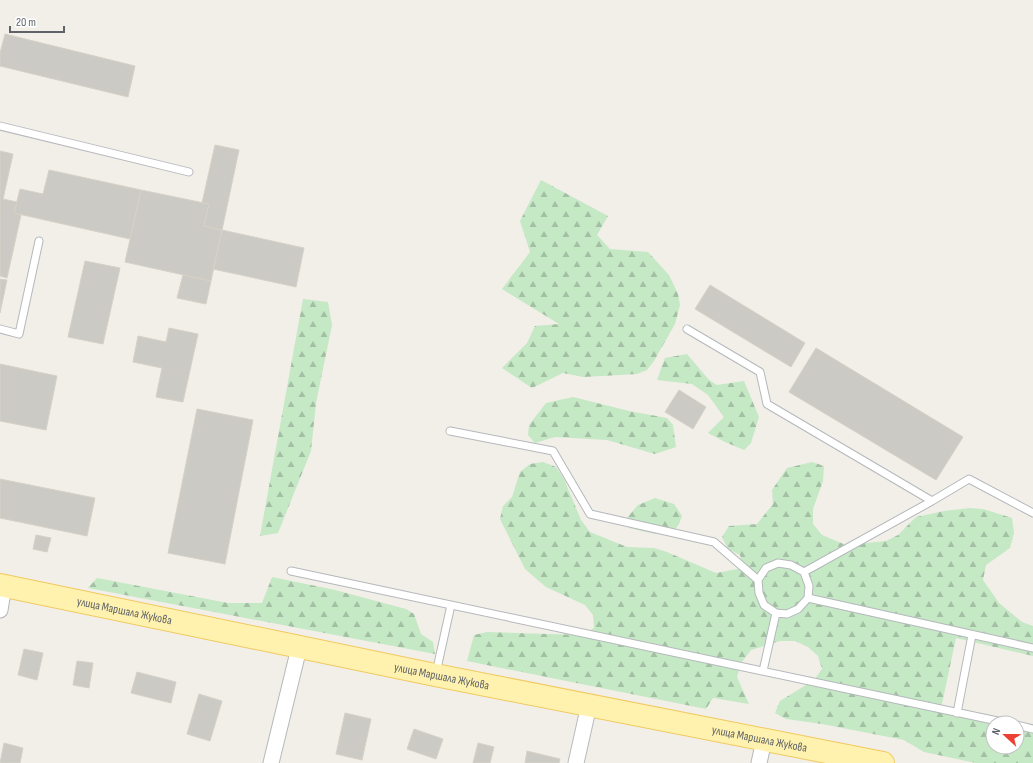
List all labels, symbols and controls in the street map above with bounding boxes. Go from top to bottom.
scale bar [10,8,64,34]
text: 20 m [16,15,36,30]
street label: улица Маршала Жукова [75,594,174,628]
street label: улица Маршала Жукова [393,660,491,694]
north arrow [985,715,1025,755]
street label: улица Маршала Жукова [711,723,809,756]
text: N [989,726,1003,737]

